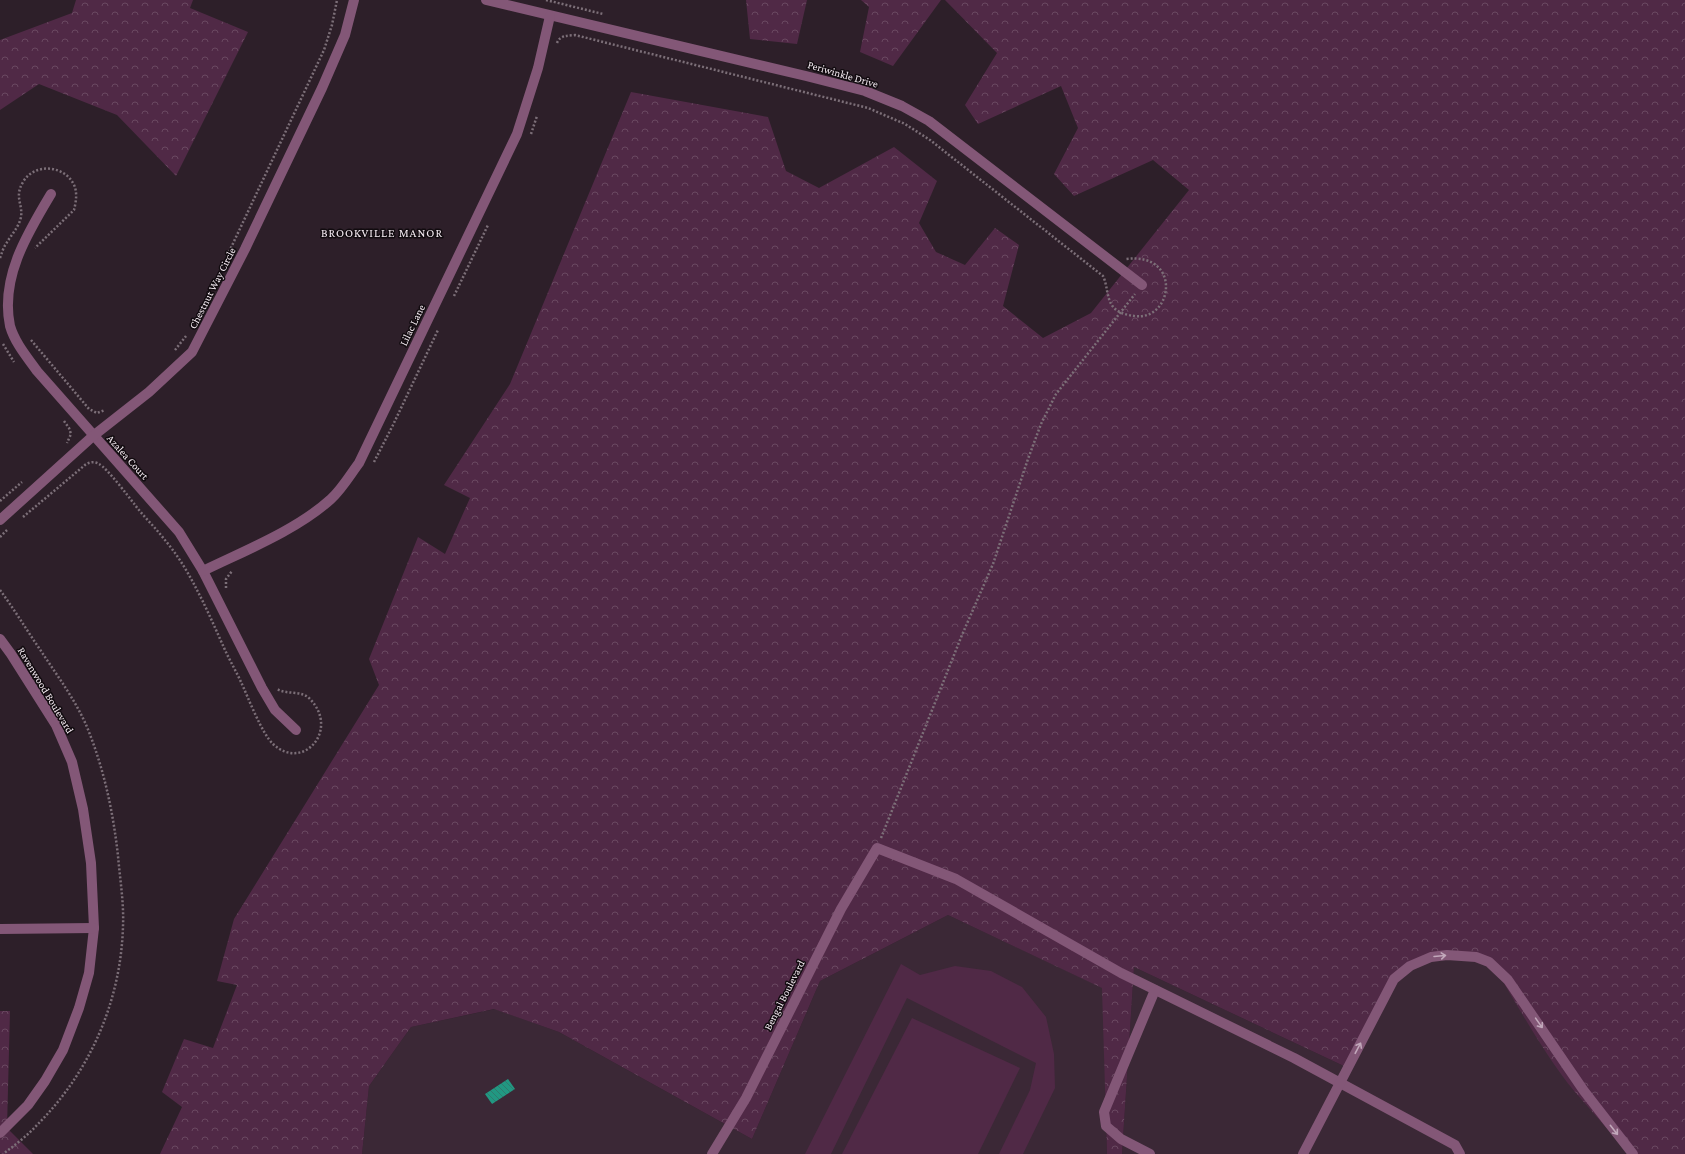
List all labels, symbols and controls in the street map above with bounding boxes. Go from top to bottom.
street label: Periwinkle Drive [806,58,880,90]
district label: BROOKVILLE MANOR [321,226,443,240]
street label: Chestnut Way Circle [186,245,239,331]
street label: Lilac Lane [397,302,427,348]
street label: Azalea Court [105,432,151,482]
street label: Ravenwood Boulevard [16,645,77,735]
one-way arrow [1433,952,1446,960]
street label: Bengal Boulevard [761,958,808,1032]
one-way arrow [1535,1018,1543,1029]
one-way arrow [1354,1042,1362,1054]
one-way arrow [1609,1124,1618,1135]

